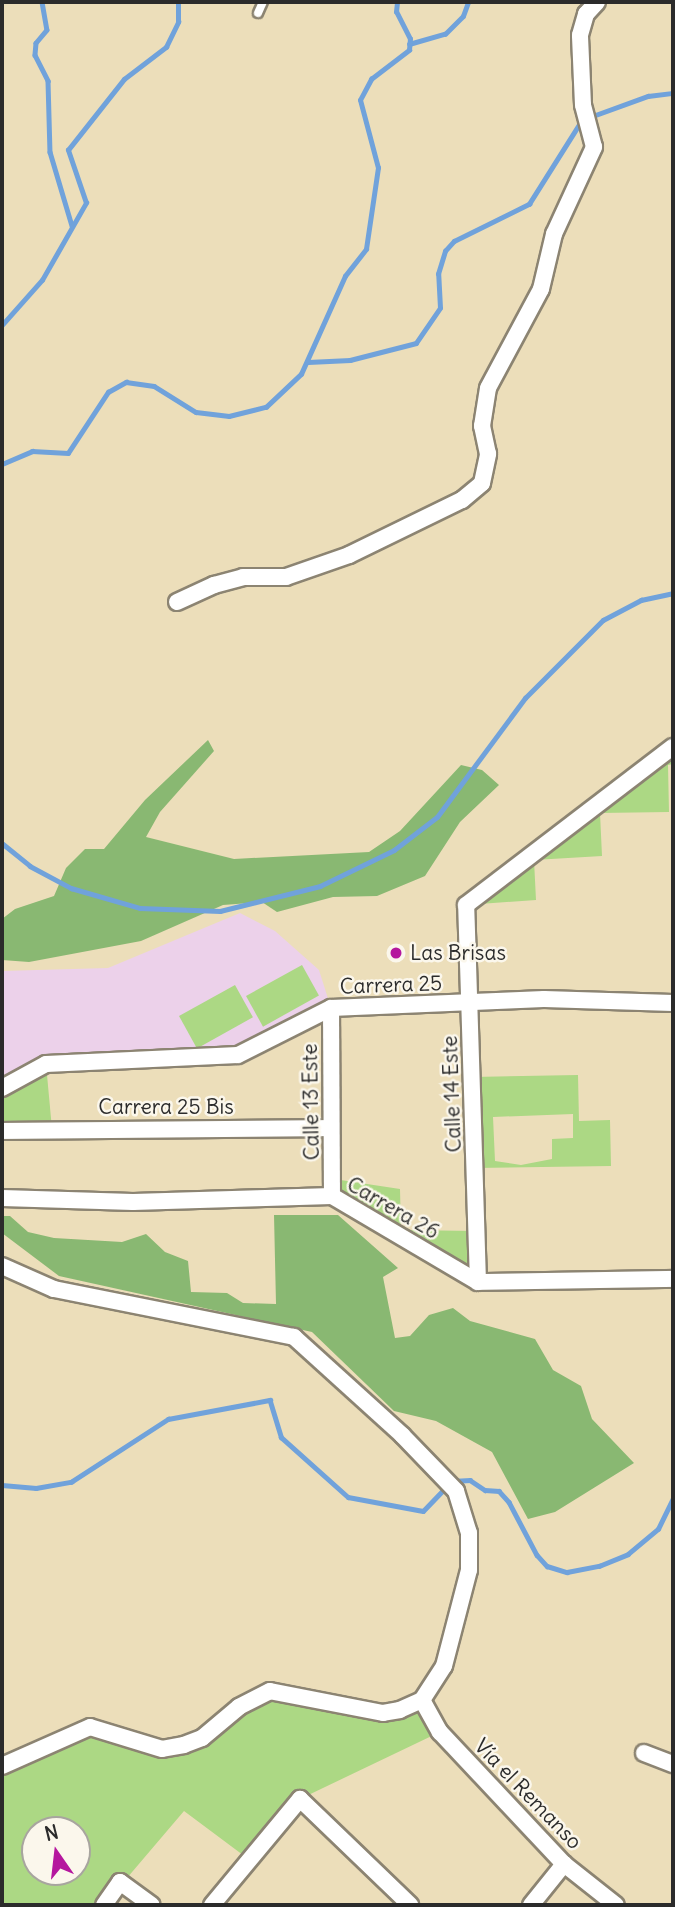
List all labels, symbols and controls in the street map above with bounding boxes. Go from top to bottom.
place label: Las Brisas [410,940,506,966]
marker: Las Brisas [388,945,404,961]
street label: Carrera 25 [339,971,443,999]
street label: Calle 14 Este [437,1035,467,1153]
street label: Calle 13 Este [297,1043,325,1161]
street label: Carrera 25 Bis [98,1094,234,1120]
street label: Carrera 26 [342,1171,444,1245]
street label: Vía el Remanso [469,1733,587,1855]
north arrow [21,1816,91,1886]
text: N [42,1819,61,1846]

